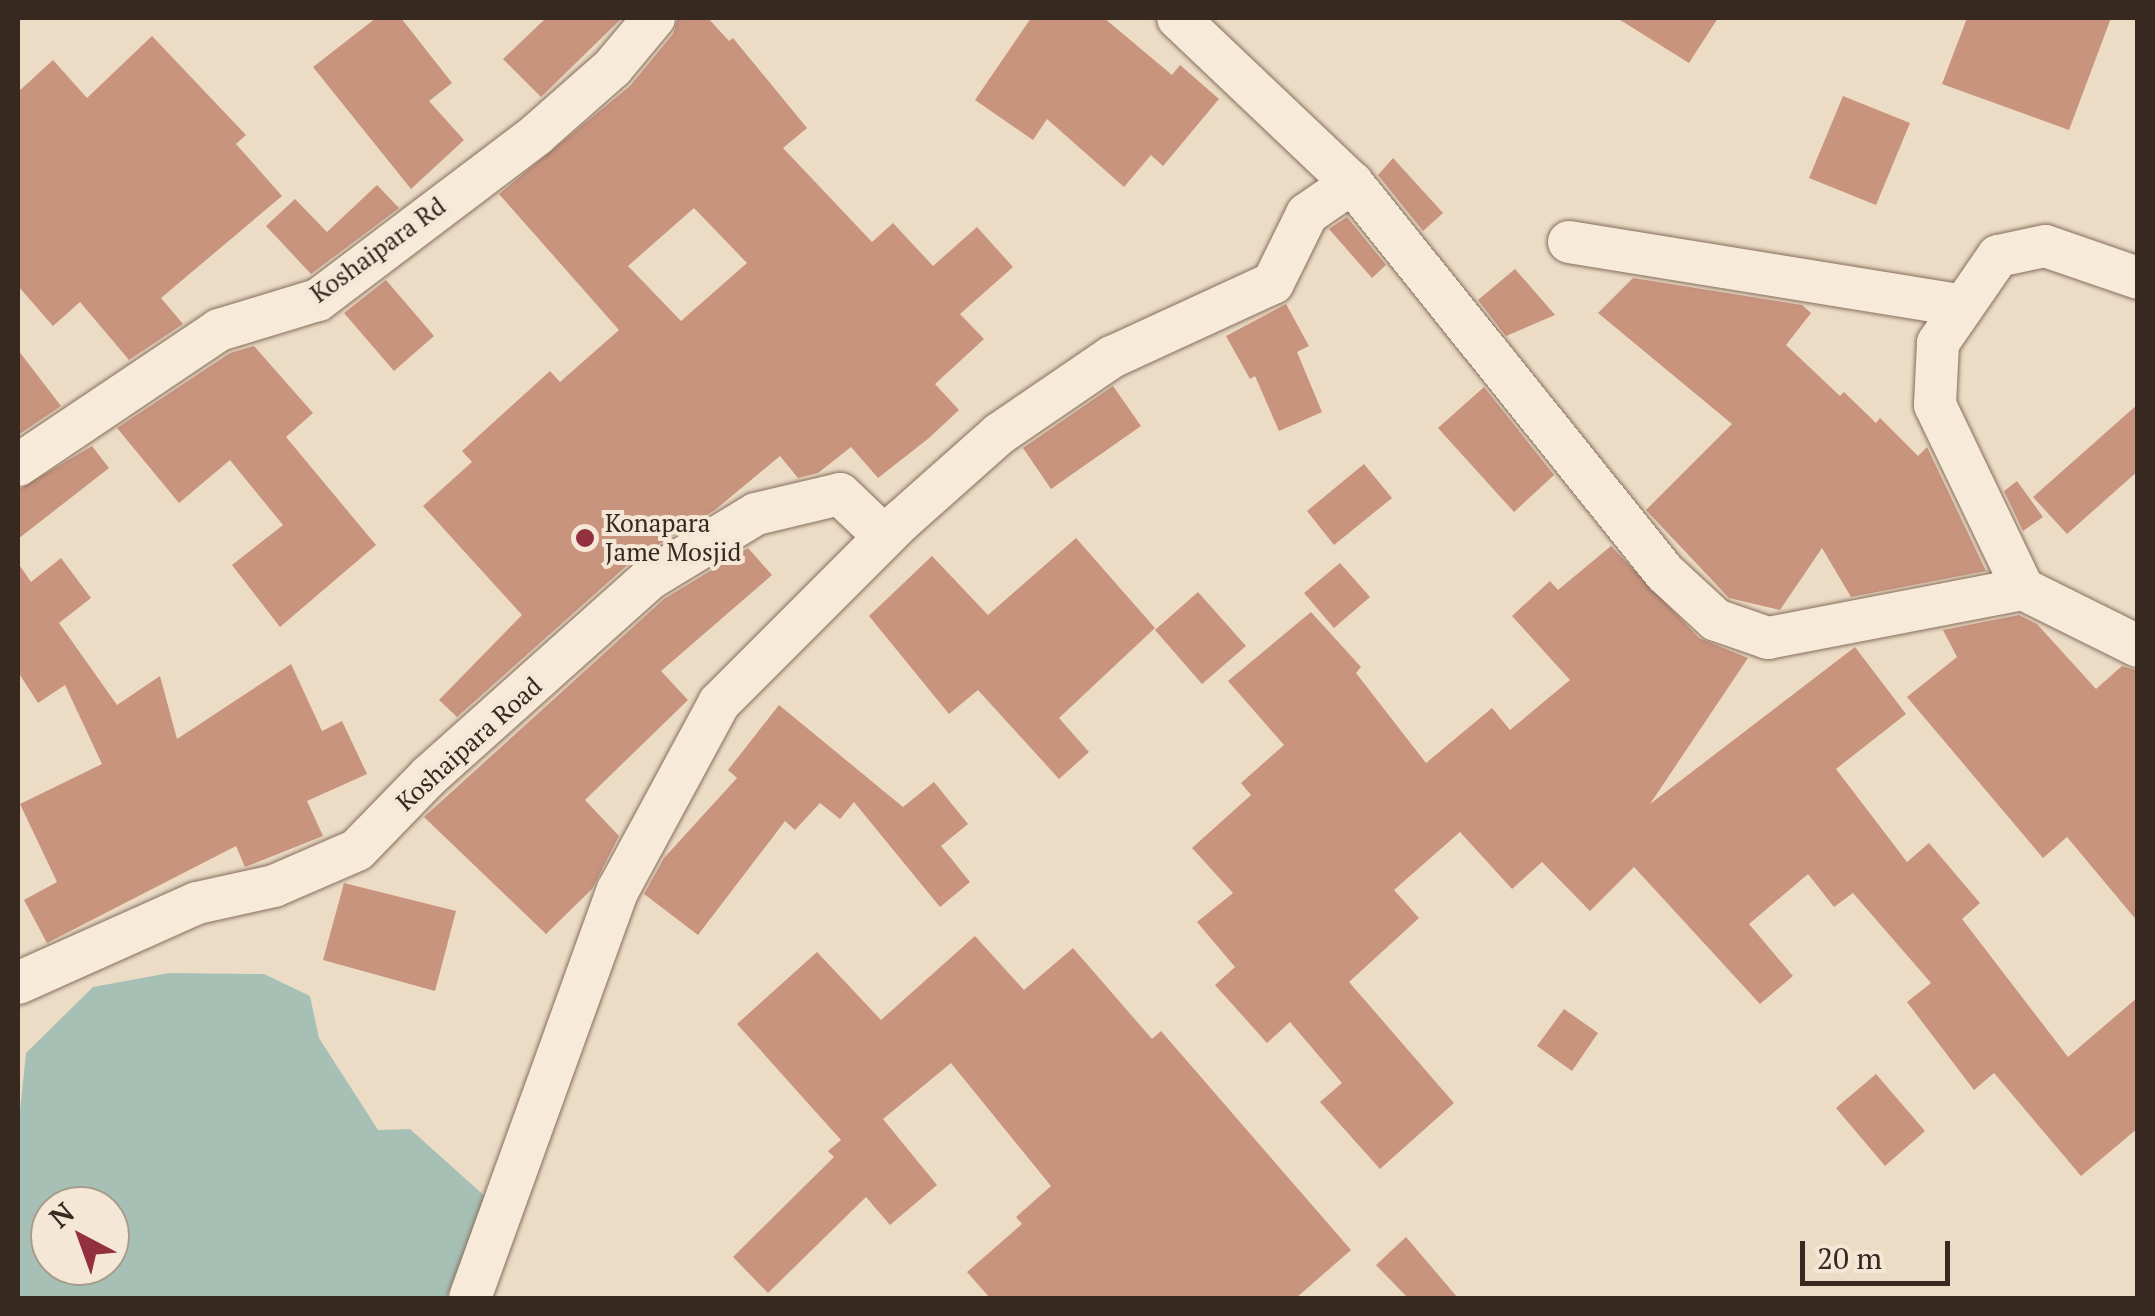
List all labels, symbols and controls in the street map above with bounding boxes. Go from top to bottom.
street label: Koshaipara Rd [305,191,451,309]
place label: Konapara Jame Mosjid [605,509,741,568]
marker: Konapara Jame Mosjid [574,527,596,549]
street label: Koshaipara Road [390,671,548,817]
north arrow [30,1186,130,1286]
text: N [41,1194,81,1235]
scale bar [1805,1221,1955,1283]
text: 20 m [1817,1238,1882,1278]

